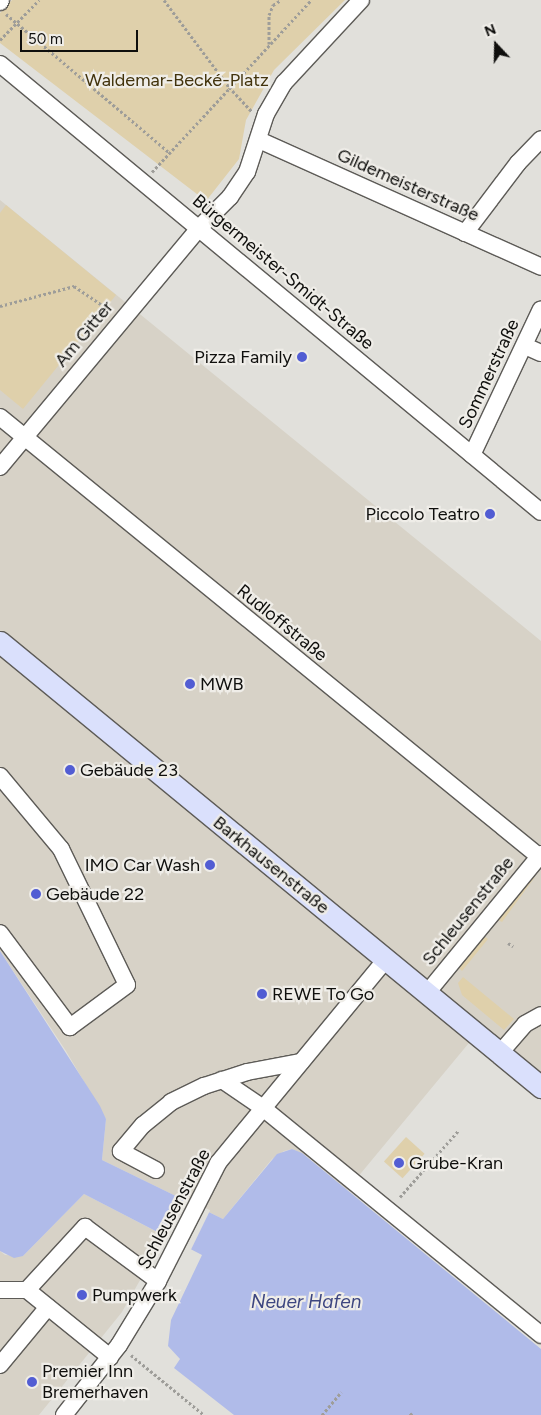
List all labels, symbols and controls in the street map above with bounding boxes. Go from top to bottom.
scale bar [22,20,140,52]
north arrow [471,20,521,70]
text: N [482,21,499,40]
text: 50 m [28,30,63,48]
park label: Waldemar-Becké-Platz [85,69,269,91]
street label: Gildemeisterstraße [334,144,482,226]
street label: Bürgermeister-Smidt-Straße [188,190,378,354]
street label: Am Gitter [50,297,118,371]
street label: Sommerstraße [454,316,524,432]
place label: Pizza Family [194,346,292,368]
marker: Pizza Family [296,351,308,363]
place label: Piccolo Teatro [365,503,480,525]
marker: Piccolo Teatro [484,508,496,520]
street label: Rudloffstraße [232,580,332,666]
place label: MWB [200,673,244,695]
marker: MWB [184,678,196,690]
place label: Gebäude 23 [80,759,178,781]
marker: Gebäude 23 [64,764,76,776]
street label: Barkhausenstraße [209,812,333,918]
street label: Schleusenstraße [418,852,518,970]
place label: IMO Car Wash [85,854,200,876]
marker: IMO Car Wash [204,859,216,871]
place label: Gebäude 22 [46,883,144,905]
marker: Gebäude 22 [30,888,42,900]
place label: REWE To Go [272,983,374,1005]
marker: REWE To Go [256,988,268,1000]
street label: Schleusenstraße [133,1145,215,1273]
place label: Grube-Kran [409,1152,503,1174]
marker: Grube-Kran [393,1157,405,1169]
place label: Pumpwerk [92,1284,177,1306]
marker: Pumpwerk [76,1289,88,1301]
water label: Neuer Hafen [251,1291,361,1313]
place label: Premier Inn Bremerhaven [42,1361,148,1404]
marker: Premier Inn Bremerhaven [26,1376,38,1388]

